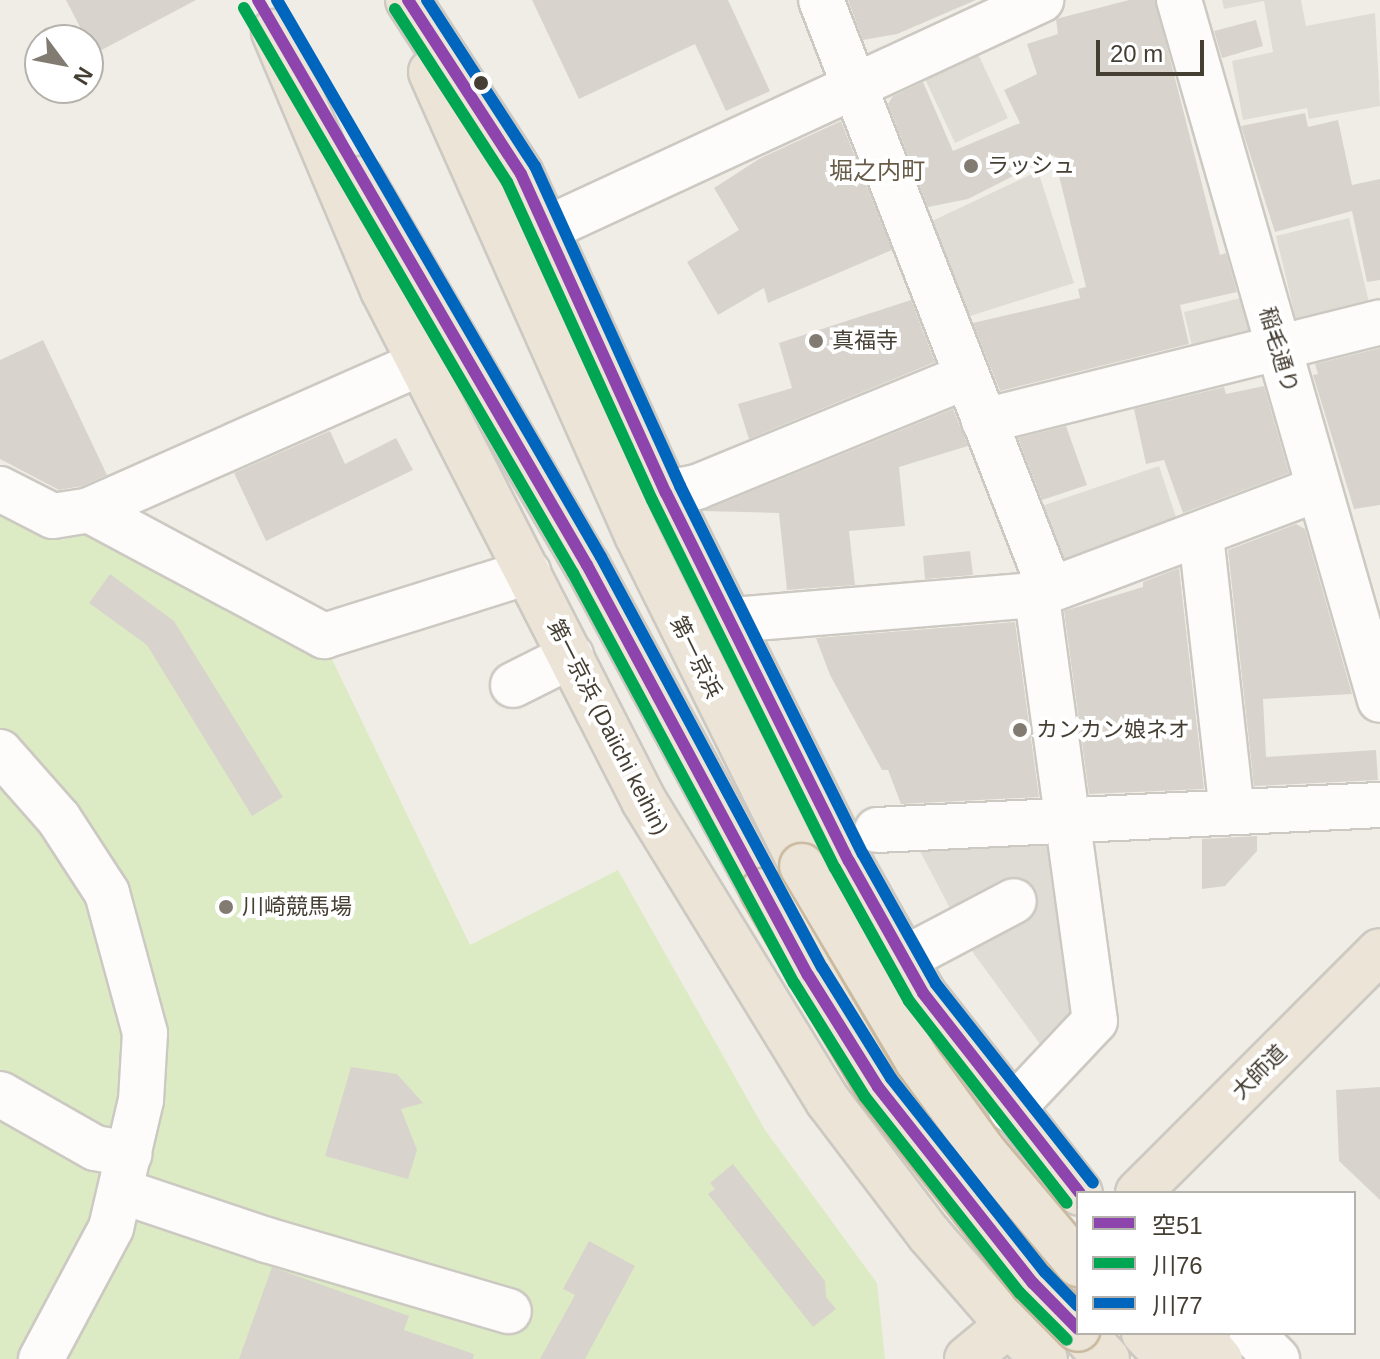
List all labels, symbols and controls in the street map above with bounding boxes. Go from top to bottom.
north arrow [24,24,104,104]
scale bar [1100,24,1208,74]
text: 20 m [1110,40,1163,67]
text: N [68,63,98,89]
unlabelled marker [473,75,489,91]
place label: ラッシュ [987,153,1075,179]
district label: 堀之内町 [829,157,925,185]
marker: ラッシュ [962,157,980,175]
street label: 稲毛通り [1254,304,1304,396]
place label: 真福寺 [832,328,898,354]
marker: 真福寺 [807,332,825,350]
street label: 第一京浜 [665,612,727,702]
street label: 第一京浜 (Daiichi keihin) [542,615,674,839]
place label: カンカン娘ネオ [1036,717,1190,743]
marker: カンカン娘ネオ [1011,721,1029,739]
place label: 川崎競馬場 [242,894,352,920]
marker: 川崎競馬場 [217,898,235,916]
street label: 大師道 [1226,1039,1292,1105]
legend [1076,1191,1356,1335]
text: 空51 [1152,1212,1203,1239]
text: 川76 [1152,1252,1203,1279]
text: 川77 [1152,1292,1203,1319]

